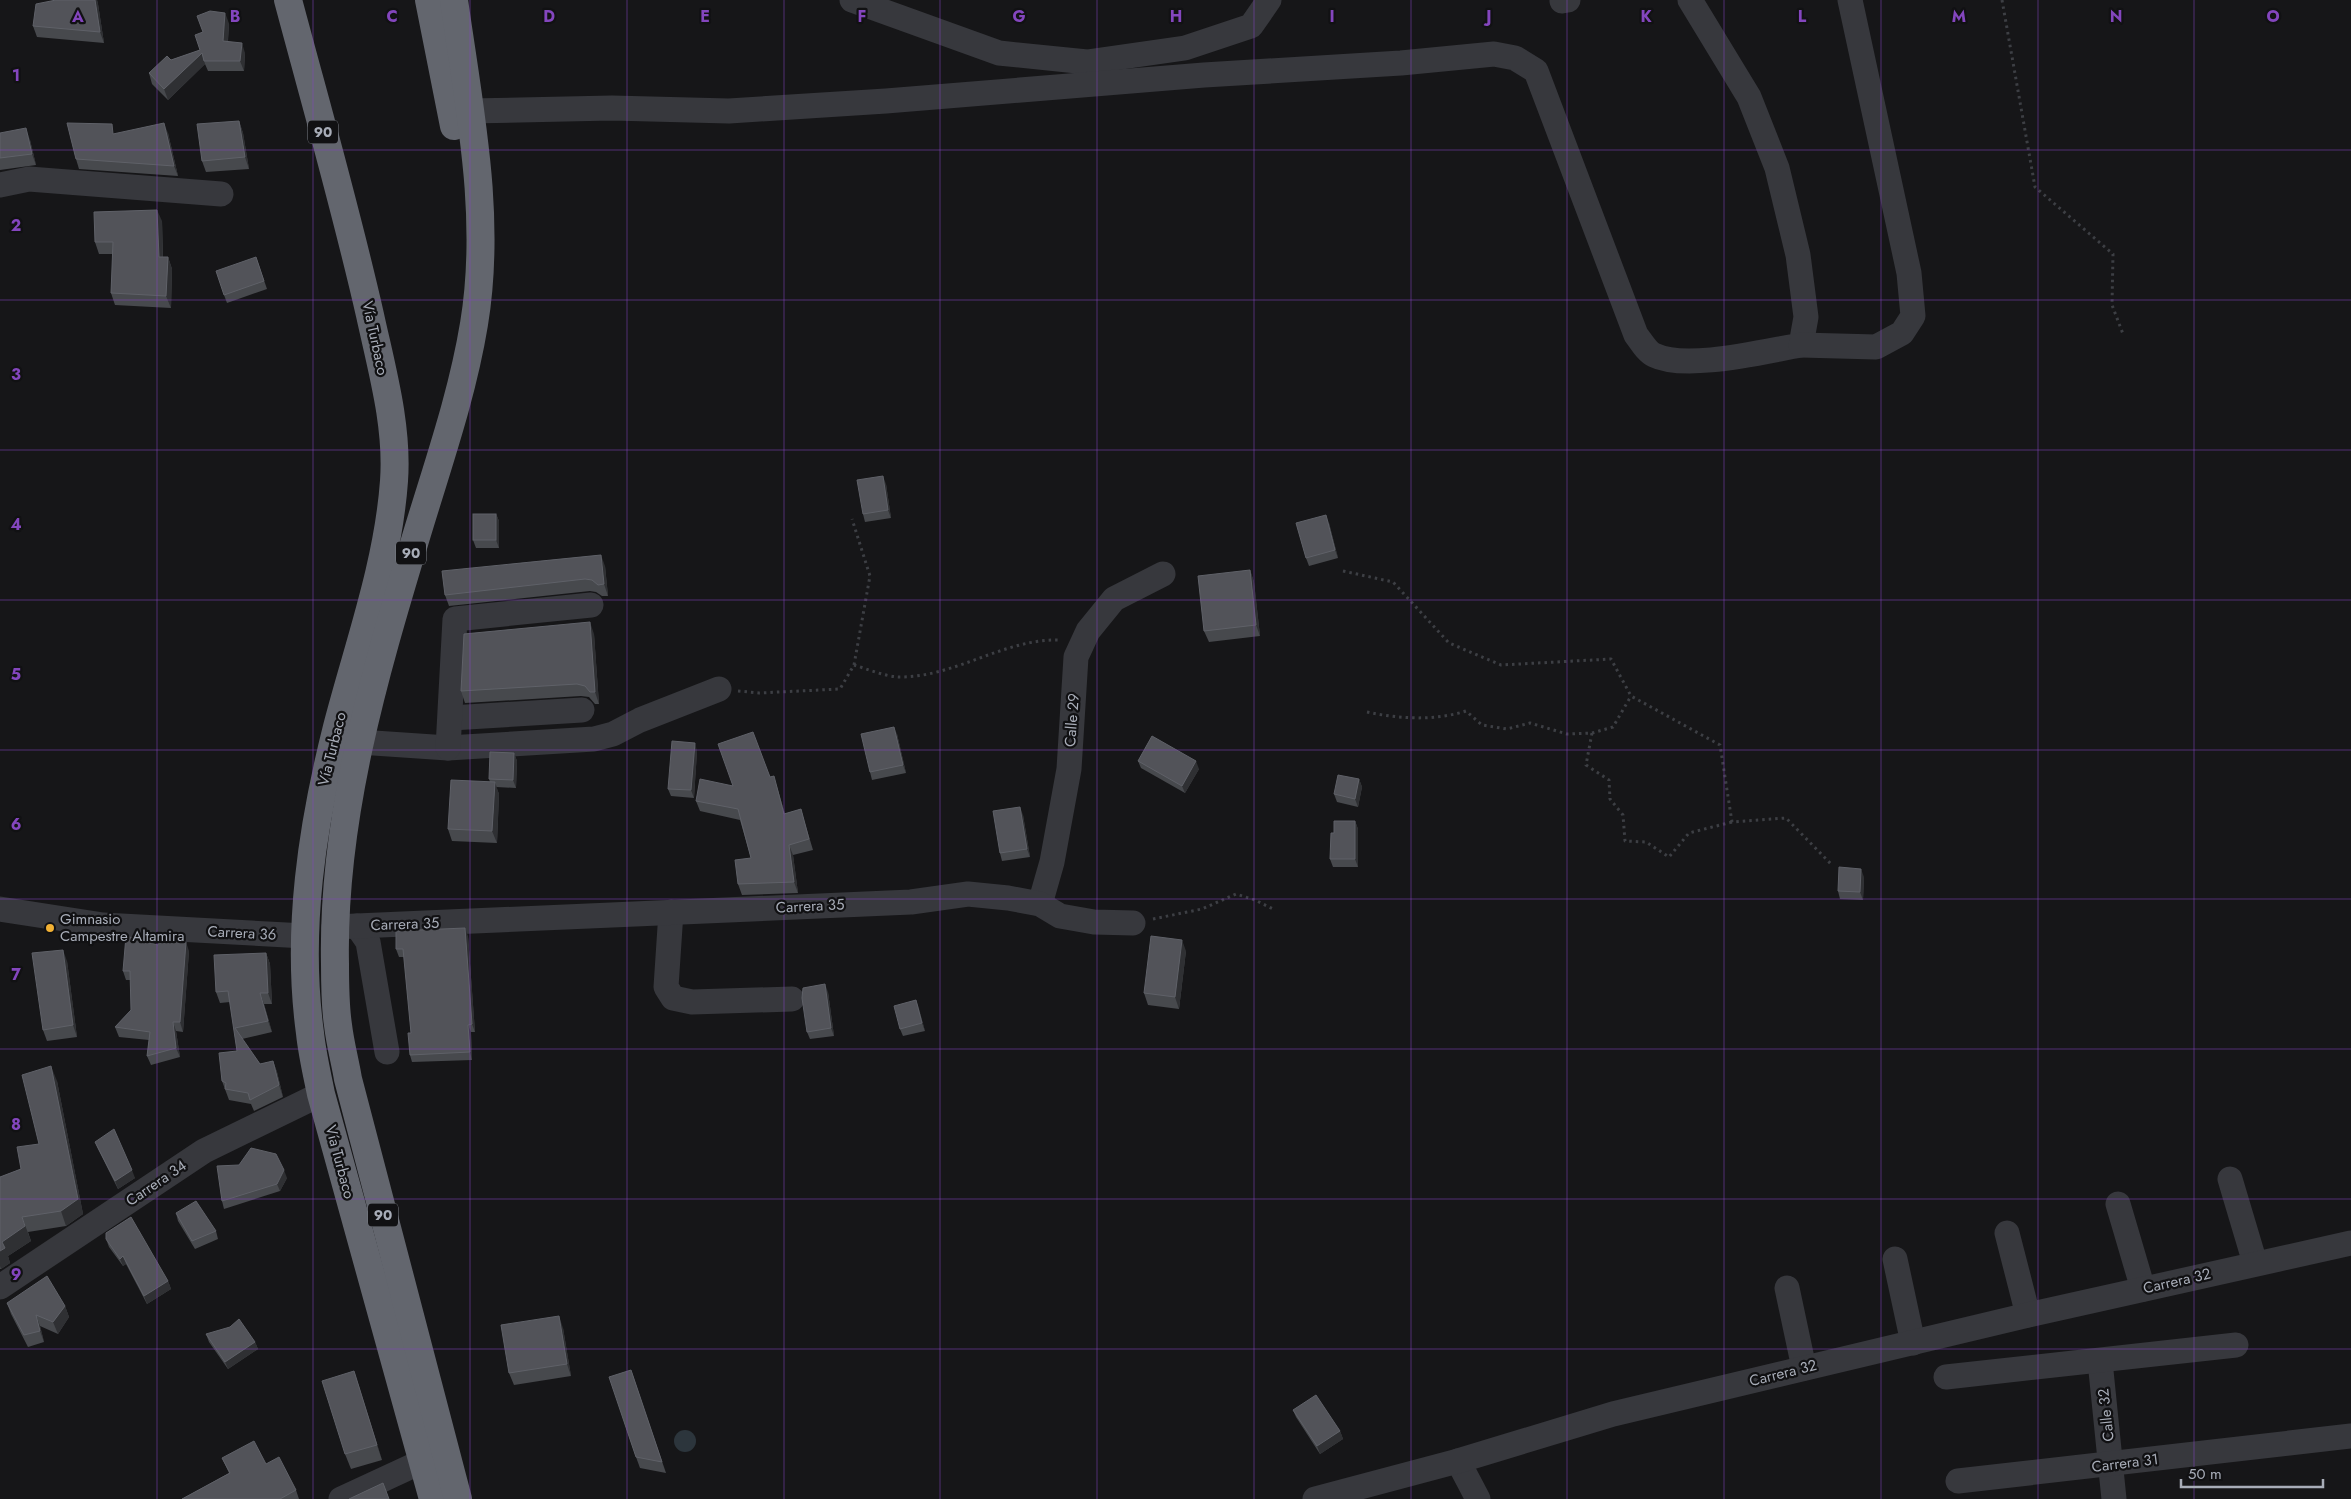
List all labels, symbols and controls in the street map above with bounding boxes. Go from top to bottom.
text: A [71,5,84,28]
text: B [230,5,240,28]
text: C [386,5,398,28]
text: D [543,5,555,28]
text: E [700,5,710,28]
text: F [858,5,866,28]
text: G [1012,5,1026,28]
text: H [1170,5,1182,28]
text: I [1329,5,1335,28]
text: J [1483,5,1492,28]
text: K [1640,5,1652,28]
text: L [1798,5,1807,28]
text: M [1952,5,1966,28]
text: N [2110,5,2122,28]
text: O [2266,5,2280,28]
text: 1 [12,64,20,87]
road number: 90 [308,120,338,144]
text: 2 [11,214,21,237]
street label: Vía Turbaco [356,299,394,377]
text: 3 [11,363,21,386]
text: 4 [10,513,22,536]
road number: 90 [396,542,426,564]
text: 5 [11,663,21,686]
street label: Calle 29 [1059,692,1085,748]
street label: Vía Turbaco [312,710,352,788]
text: 6 [11,813,21,836]
street label: Carrera 35 [775,893,845,919]
place label: Gimnasio Campestre Altamira [60,908,184,947]
street label: Carrera 35 [370,912,440,936]
street label: Carrera 36 [207,920,277,946]
marker: Gimnasio Campestre Altamira [44,922,56,934]
text: 7 [11,963,21,986]
text: 8 [11,1113,21,1136]
street label: Vía Turbaco [320,1123,360,1201]
street label: Carrera 34 [121,1154,191,1211]
road number: 90 [368,1204,398,1226]
text: 9 [11,1263,21,1286]
street label: Carrera 32 [2141,1263,2213,1299]
street label: Carrera 32 [1747,1354,1819,1392]
street label: Calle 32 [2092,1387,2120,1443]
street label: Carrera 31 [2090,1448,2160,1478]
scale bar [2181,1456,2324,1488]
text: 50 m [2188,1463,2222,1485]

